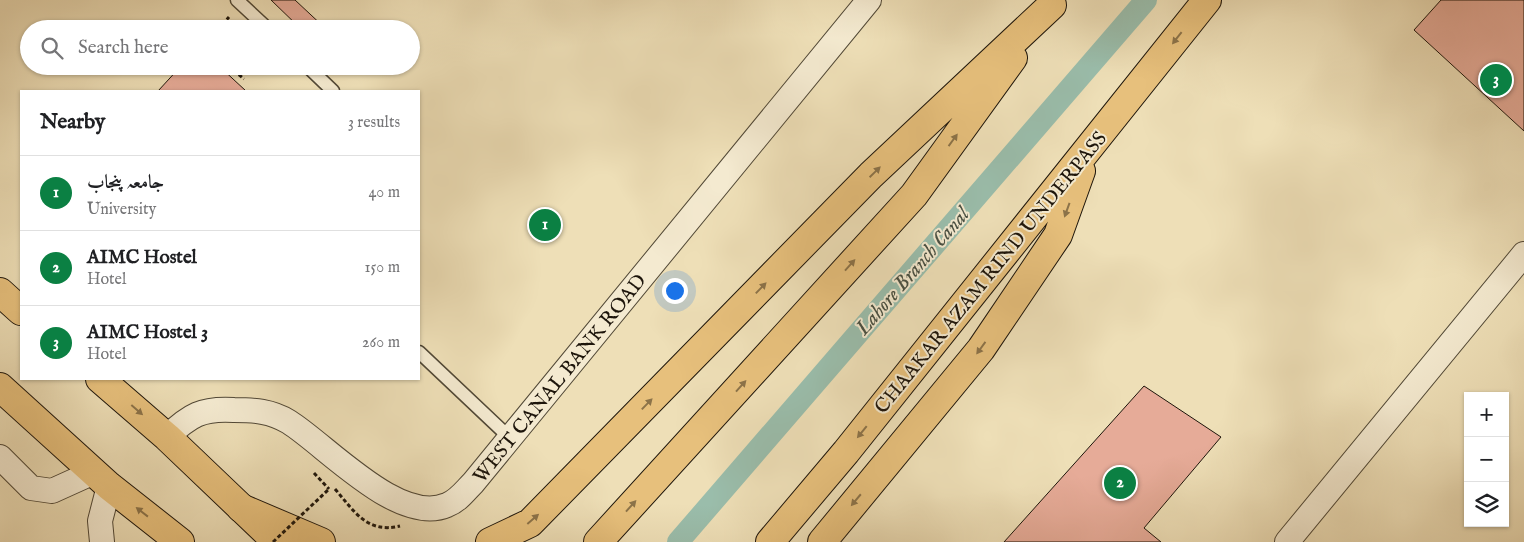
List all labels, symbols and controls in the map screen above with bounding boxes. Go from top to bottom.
search box [20,20,420,75]
one-way arrow [1172,31,1182,45]
icon: search [38,34,66,62]
text: Search here [78,36,169,60]
pin: 3 [1480,61,1512,99]
text: Nearby [40,109,105,136]
text: 3 results [348,113,400,133]
street label: CHAAKAR AZAM RIND UNDERPASS [870,127,1113,419]
one-way arrow [948,133,958,147]
one-way arrow [869,166,881,178]
text: جامعہ پنجاب [87,171,164,195]
text: 1 [53,183,59,203]
text: 40 m [368,183,400,203]
text: University [87,200,156,220]
water label: Lahore Branch Canal [850,201,977,342]
one-way arrow [1063,203,1071,218]
pin: 1 [529,206,561,244]
text: AIMC Hostel [87,246,197,270]
text: 2 [52,258,60,278]
text: 150 m [365,258,400,278]
one-way arrow [844,260,856,272]
street label: WEST CANAL BANK ROAD [468,269,652,489]
text: Hotel [87,270,126,290]
your location [662,278,688,304]
one-way arrow [755,282,767,294]
text: AIMC Hostel 3 [87,321,208,345]
text: 3 [53,333,59,353]
text: 260 m [362,333,400,353]
one-way arrow [976,341,986,355]
text: Hotel [87,345,126,365]
one-way arrow [735,379,746,392]
map controls [1464,392,1509,527]
button: + [1464,392,1509,437]
one-way arrow [641,398,653,410]
one-way arrow [130,405,143,416]
one-way arrow [856,425,867,438]
button: − [1464,437,1509,482]
pin: 2 [1104,464,1136,502]
button: layers [1464,482,1509,527]
one-way arrow [850,494,862,506]
one-way arrow [625,500,637,512]
one-way arrow [135,507,149,517]
one-way arrow [526,513,538,525]

